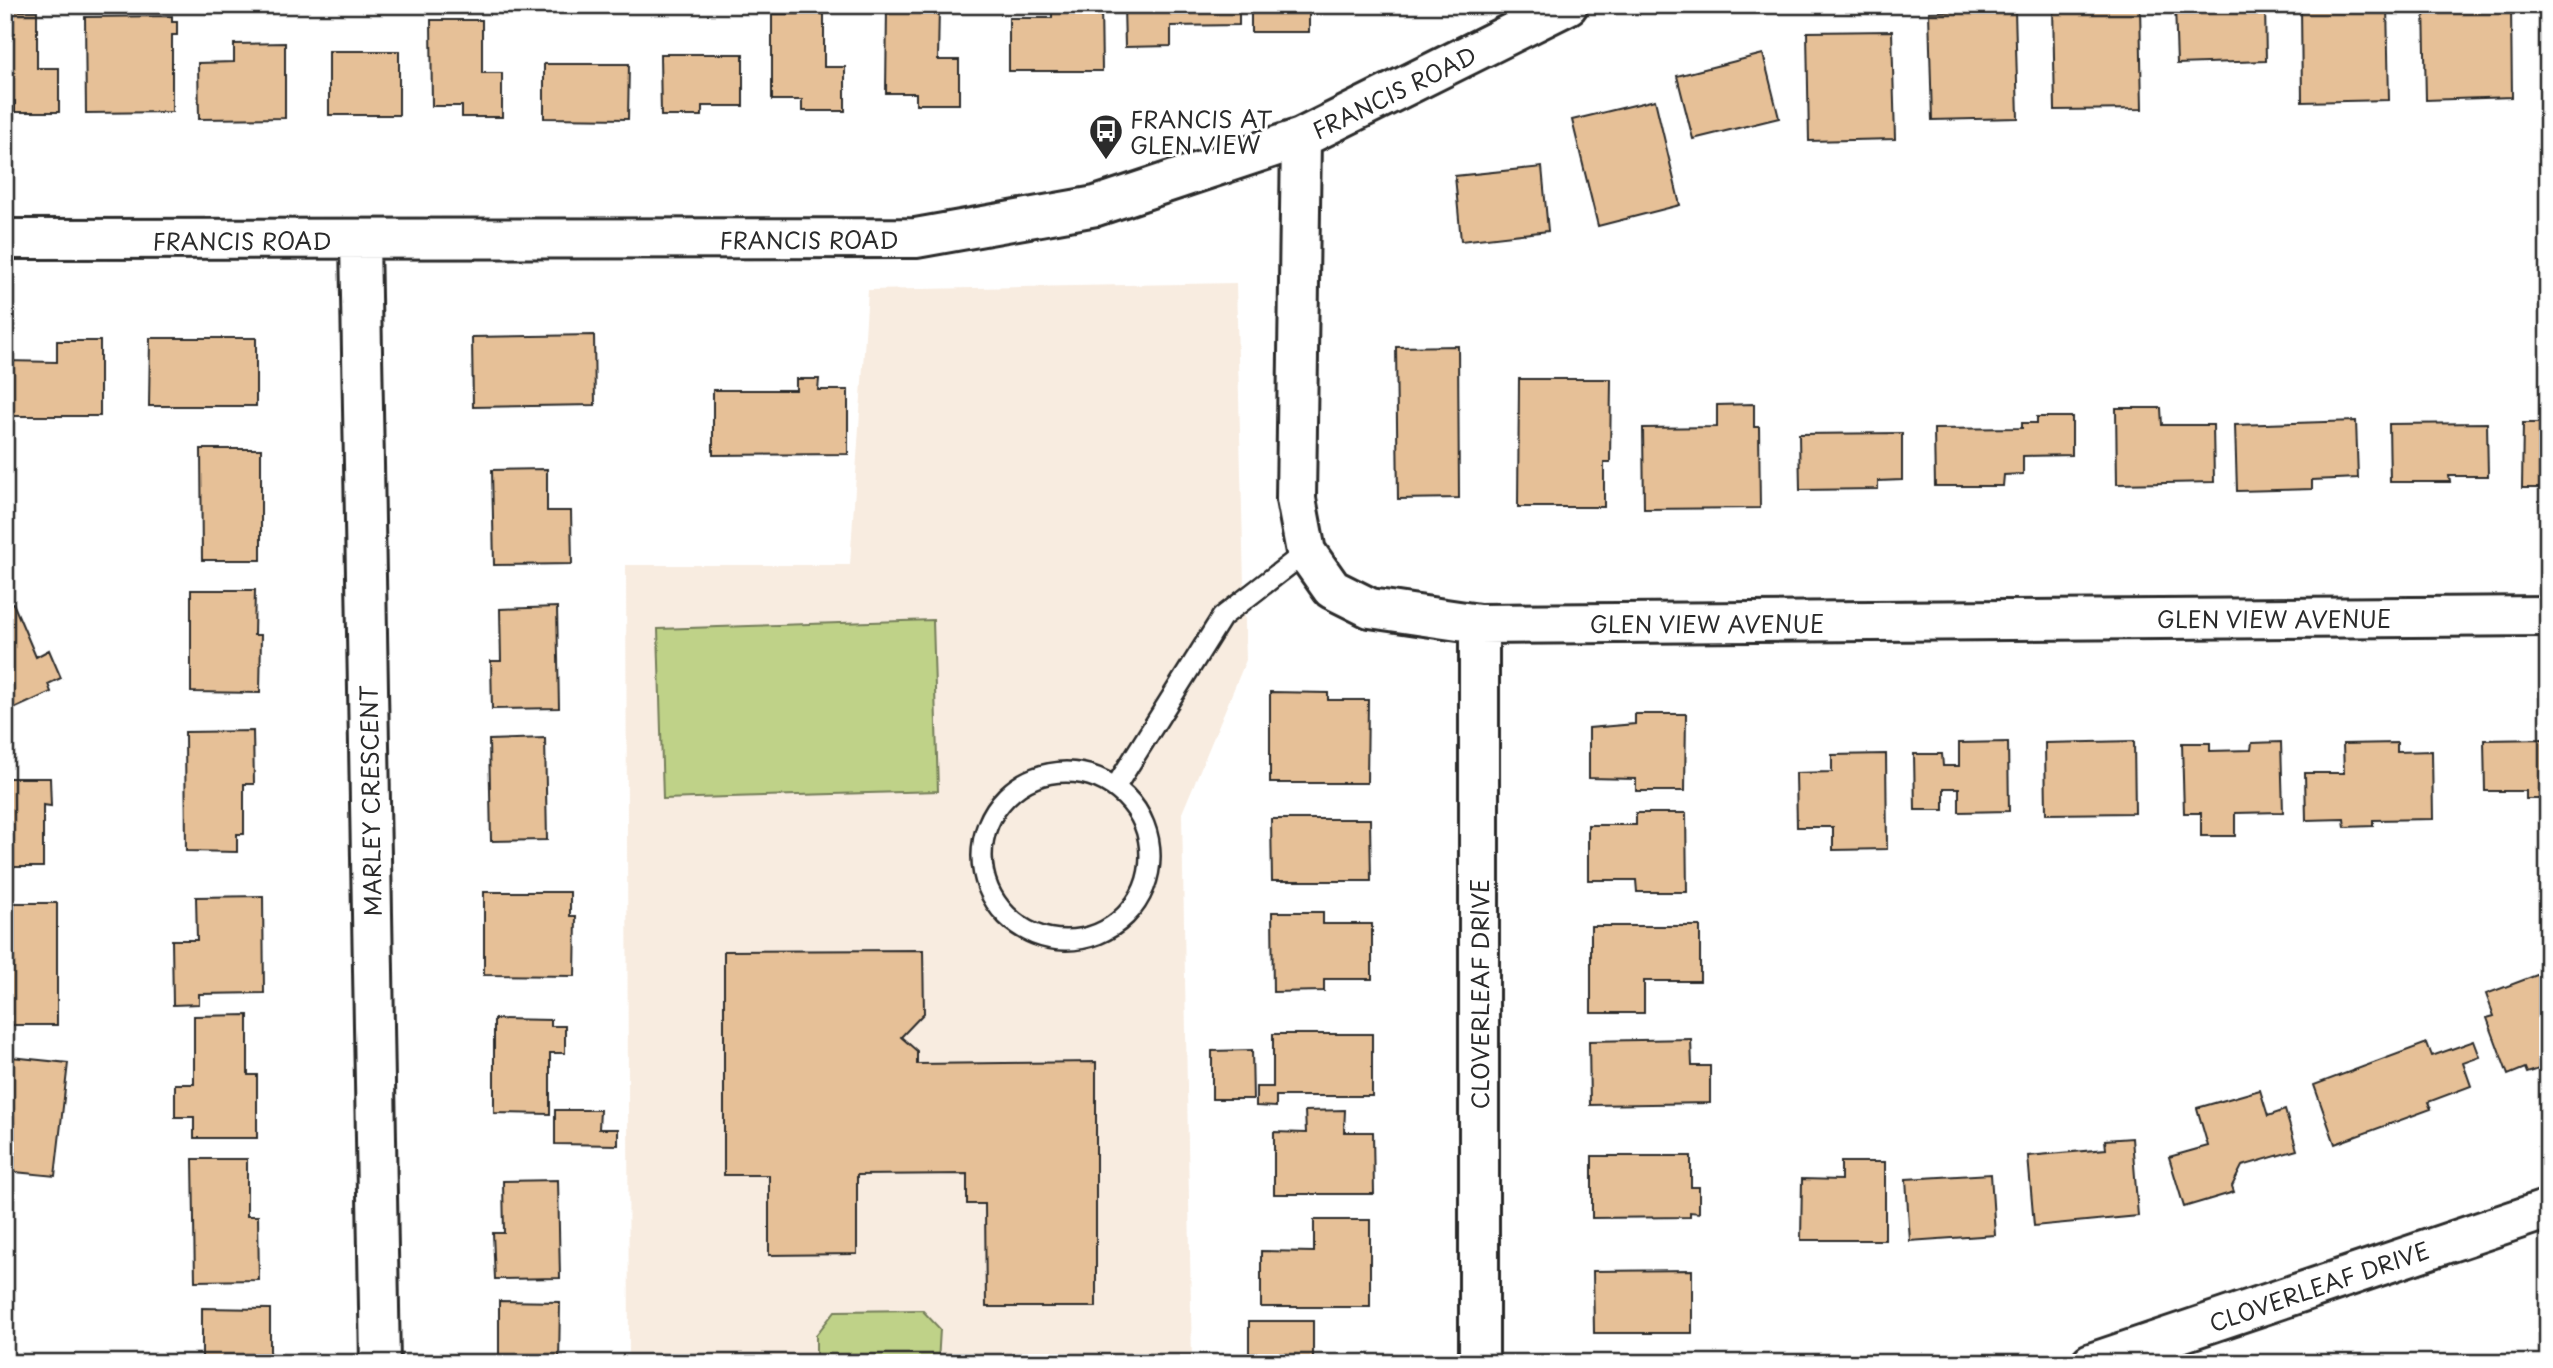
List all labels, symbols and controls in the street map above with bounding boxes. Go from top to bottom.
street label: FRANCIS ROAD [1306,37,1482,147]
place label: FRANCIS AT GLEN VIEW [1130,101,1273,162]
bus stop icon: FRANCIS AT GLEN VIEW [1087,112,1125,161]
street label: FRANCIS ROAD [719,222,899,257]
street label: FRANCIS ROAD [152,223,332,258]
street label: GLEN VIEW AVENUE [2157,601,2391,636]
street label: GLEN VIEW AVENUE [1590,606,1824,641]
street label: MARLEY CRESCENT [350,685,390,917]
street label: CLOVERLEAF DRIVE [1462,879,1497,1109]
street label: CLOVERLEAF DRIVE [2204,1232,2434,1340]

